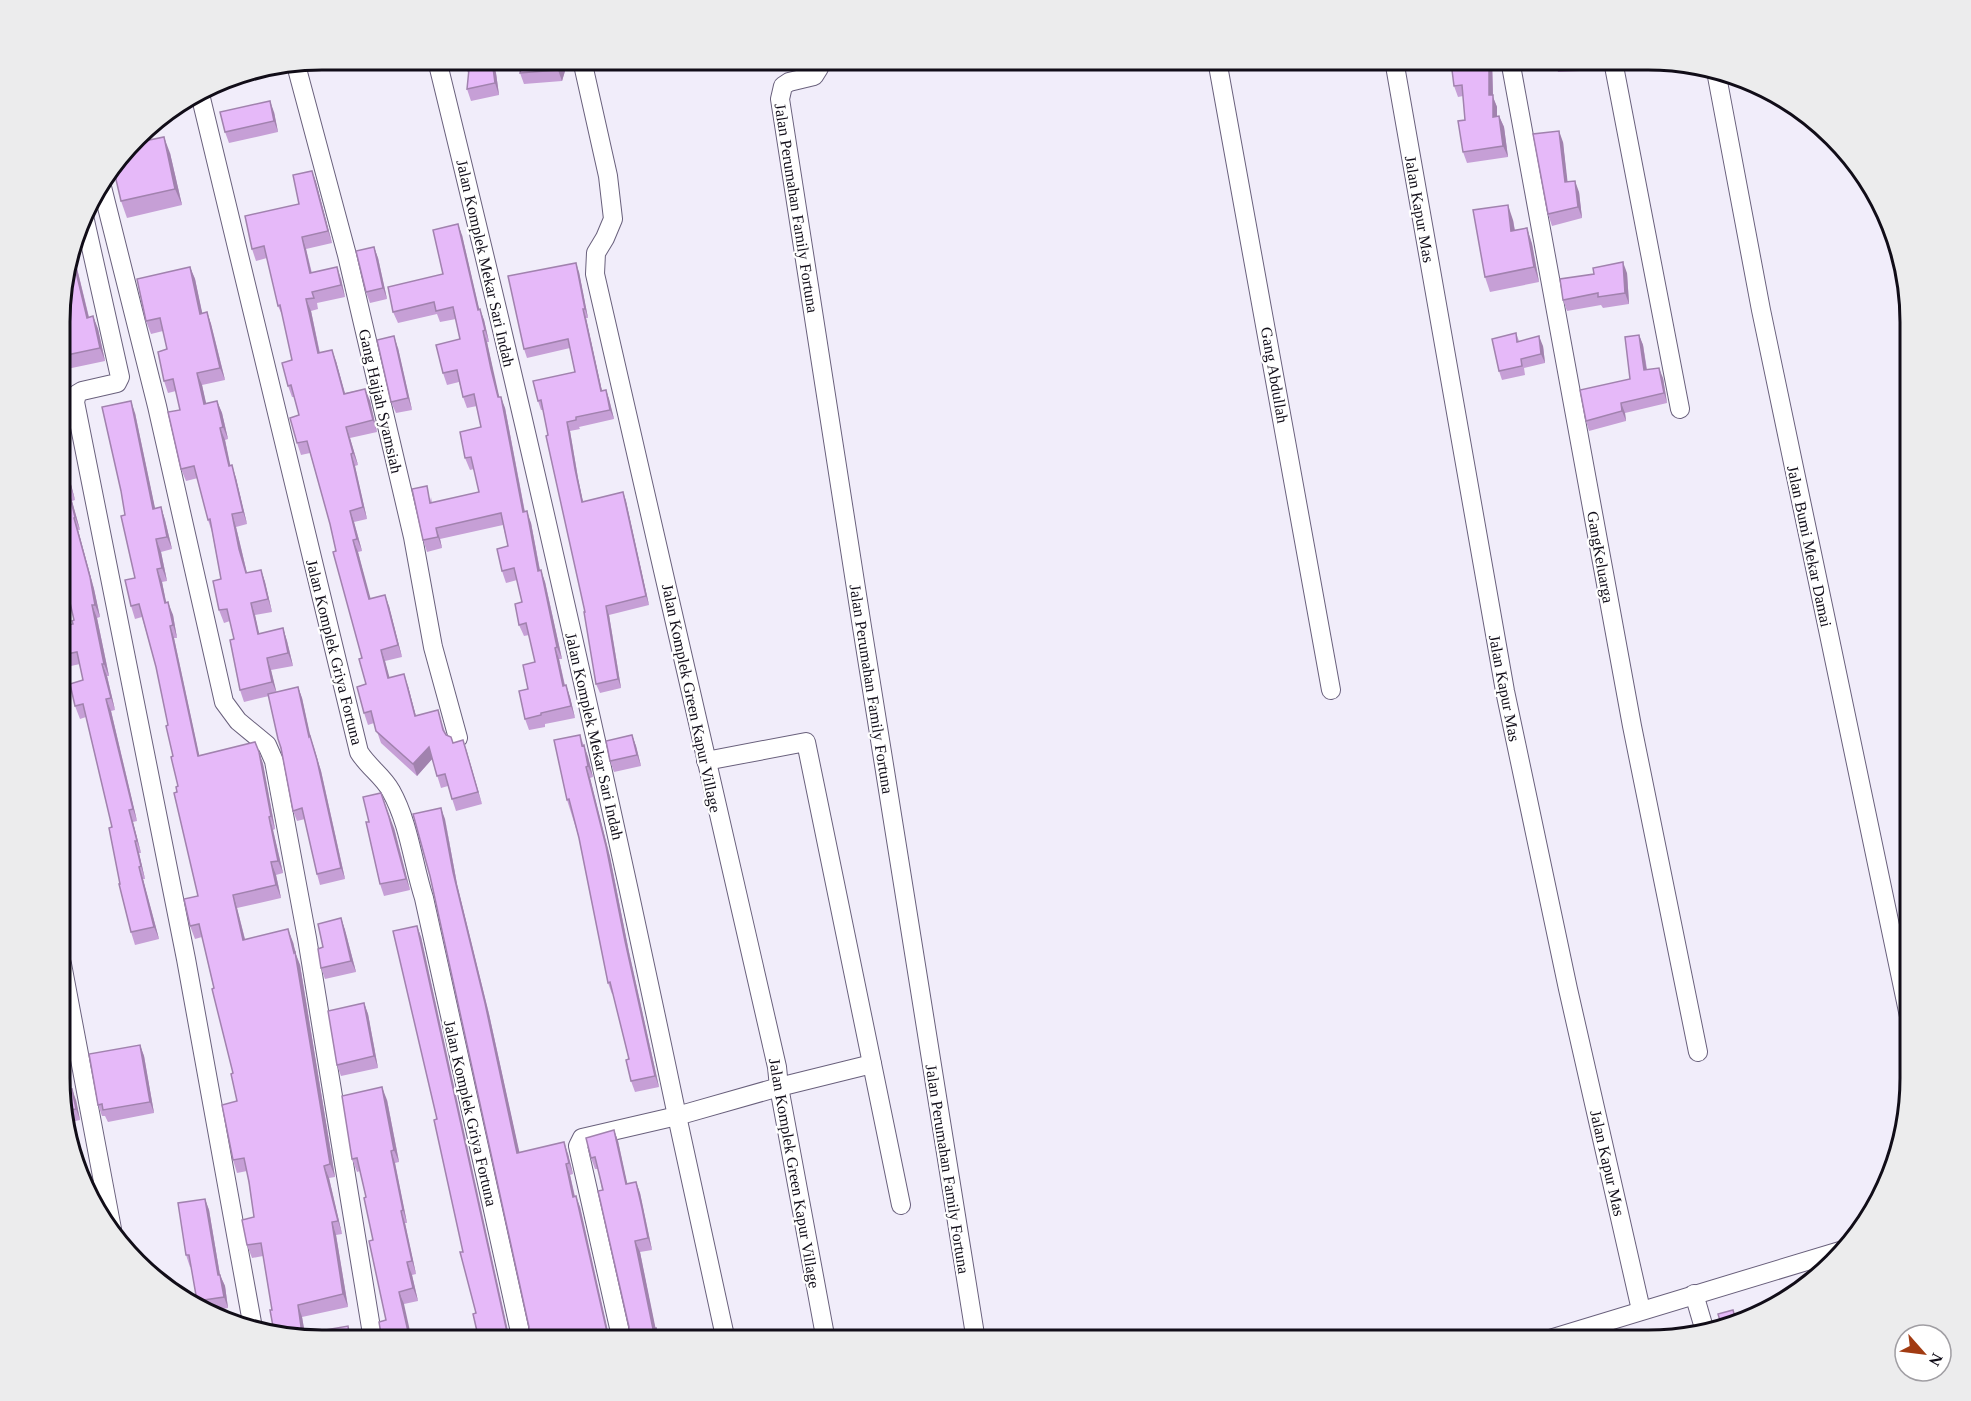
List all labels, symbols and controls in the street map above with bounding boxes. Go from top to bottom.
street label: Jalan Perumahan Family Fortuna [771,102,821,314]
street label: Jalan Kapur Mas [1401,154,1437,264]
street label: Jalan Komplek Mekar Sari Indah [452,158,518,369]
street label: Gang Abdullah [1257,326,1291,425]
street label: Gang Hajjah Syamsiah [355,327,405,475]
street label: Jalan Bumi Mekar Damai [1784,464,1835,629]
street label: GangKeluarga [1583,510,1617,605]
street label: Jalan Komplek Griya Fortuna [302,558,366,747]
street label: Jalan Komplek Green Kapur Village [658,582,724,814]
street label: Jalan Perumahan Family Fortuna [846,583,896,795]
street label: Jalan Komplek Mekar Sari Indah [561,631,627,842]
street label: Jalan Kapur Mas [1485,633,1523,743]
street label: Jalan Komplek Griya Fortuna [440,1018,500,1208]
street label: Jalan Komplek Green Kapur Village [765,1057,823,1290]
street label: Jalan Perumahan Family Fortuna [922,1063,972,1275]
street label: Jalan Kapur Mas [1586,1108,1628,1218]
north arrow [1893,1323,1953,1383]
text: N [1925,1351,1946,1369]

